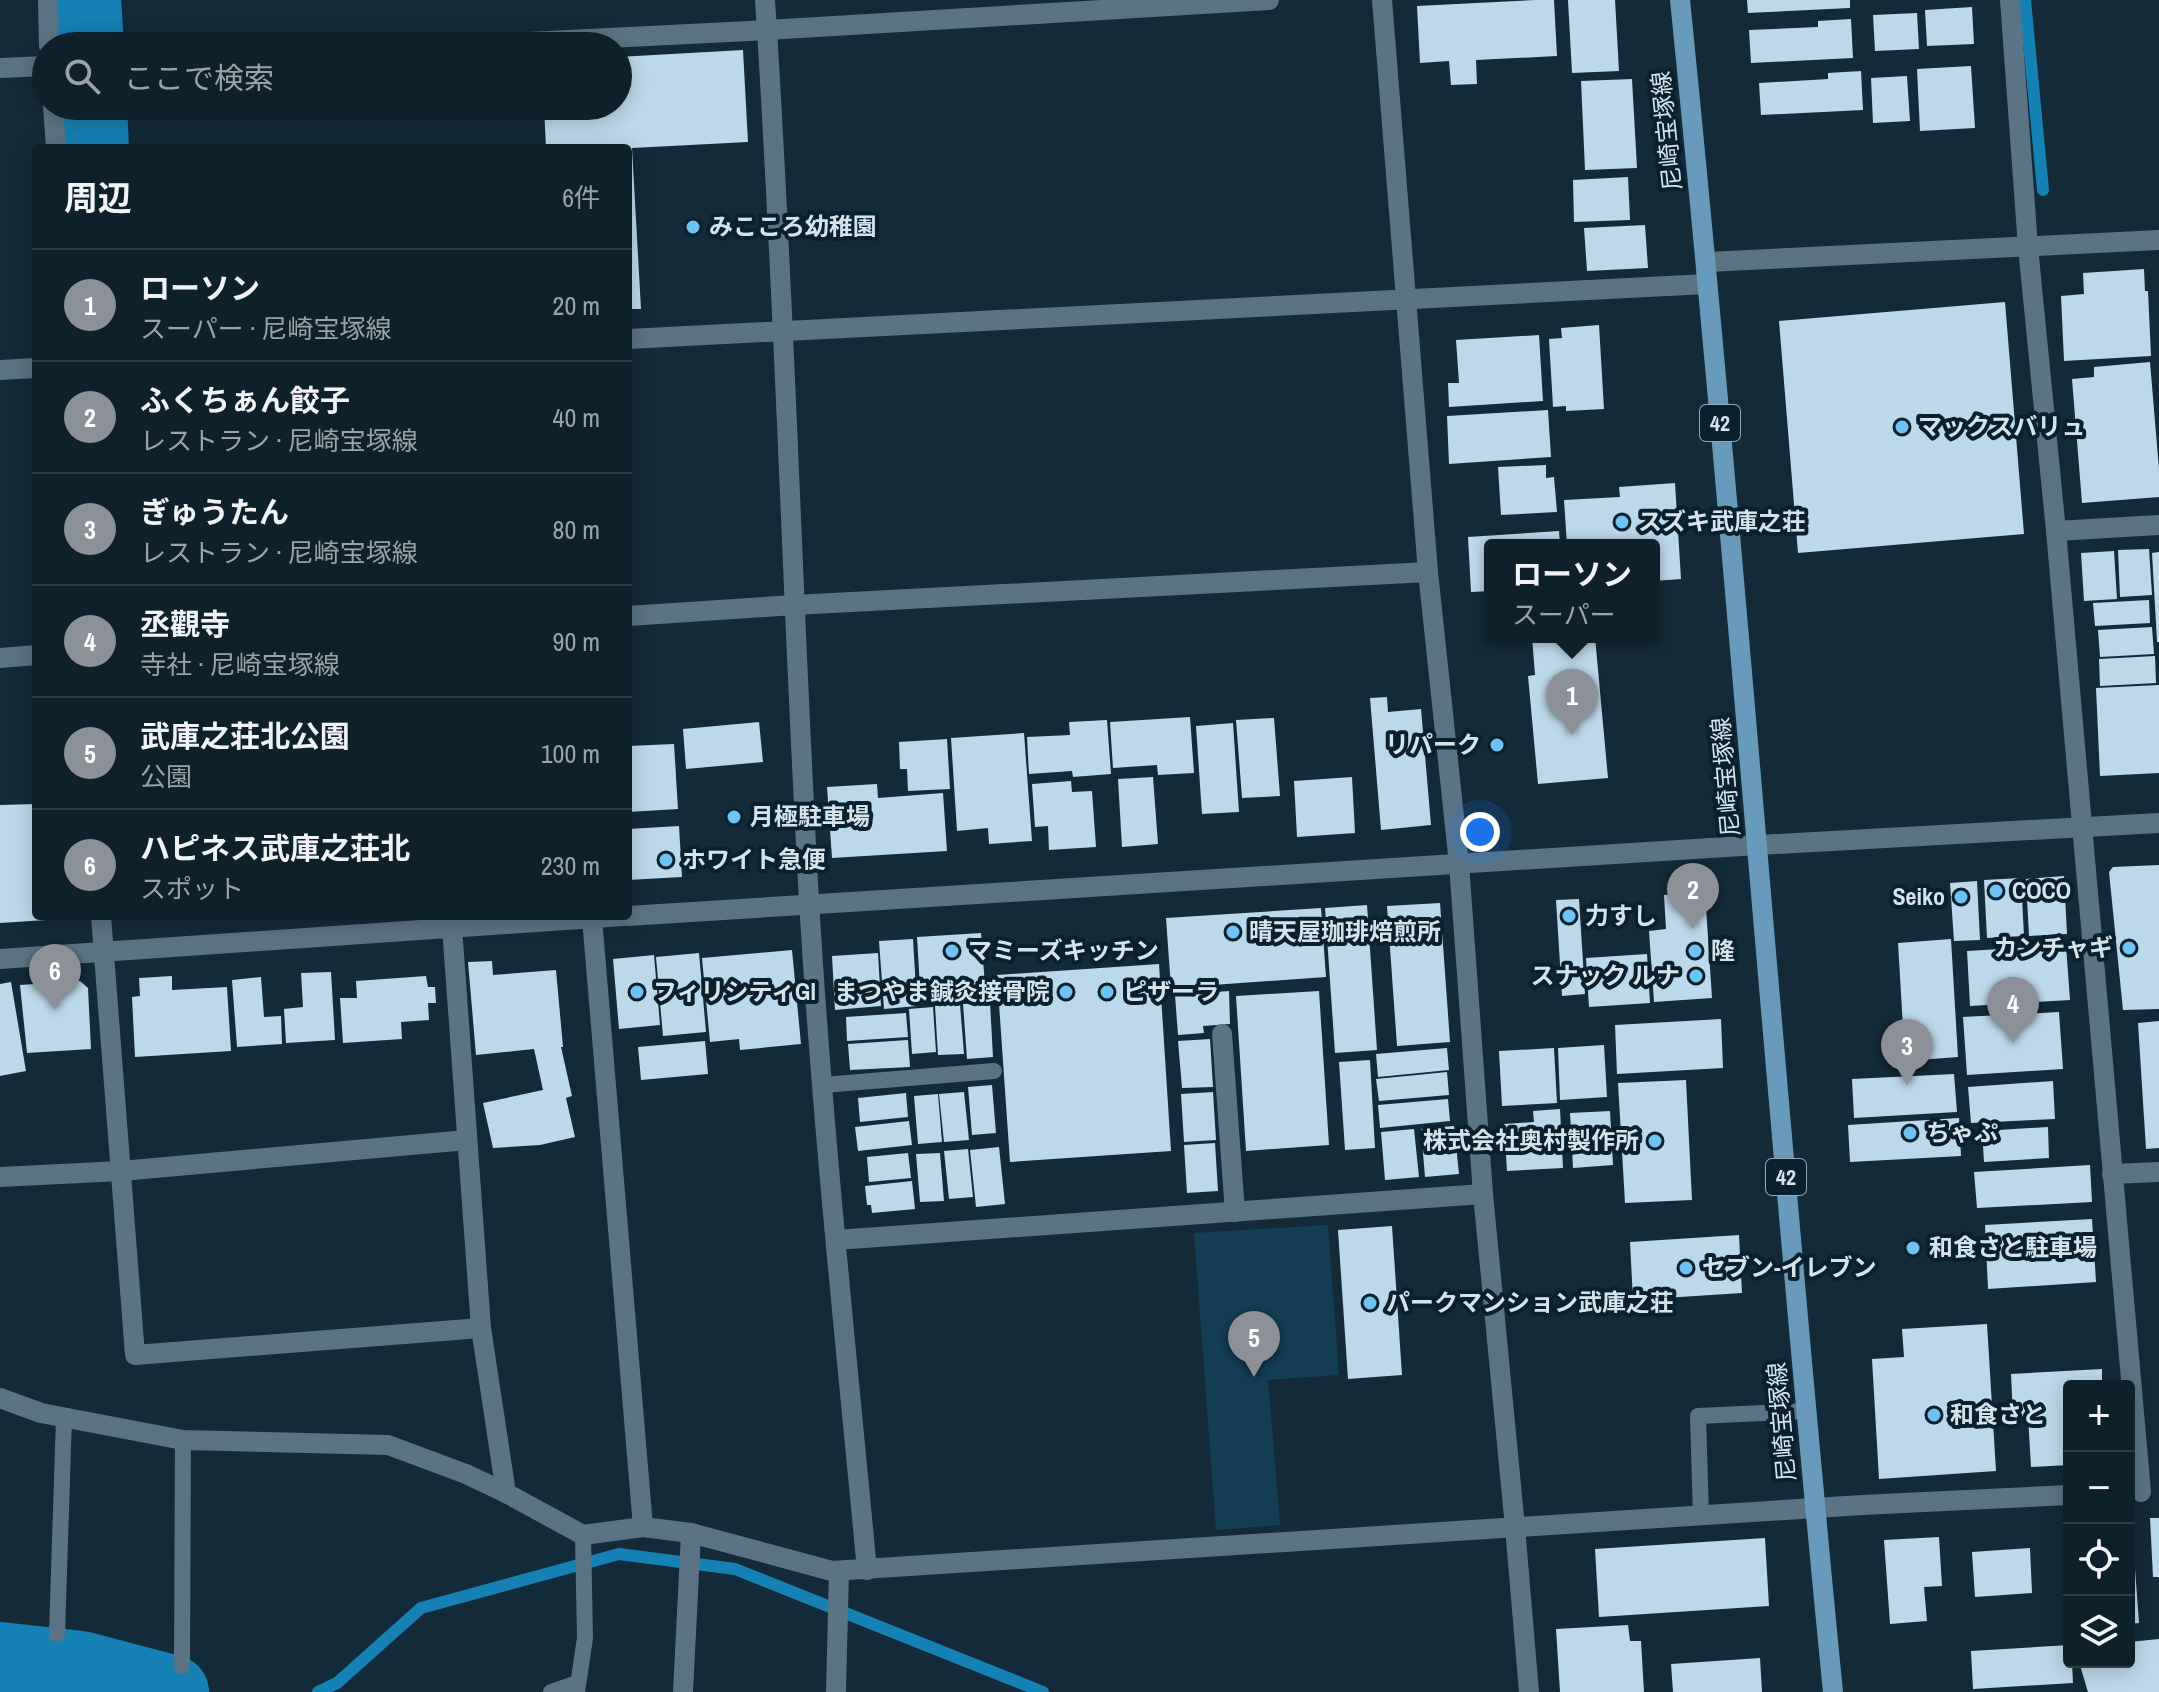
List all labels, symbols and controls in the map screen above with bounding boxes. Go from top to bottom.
search box [32,32,632,120]
icon: search [60,54,104,98]
text: ここで検索 [124,58,274,98]
street label: 尼崎宝塚線 [1644,70,1688,192]
text: 周辺 [64,175,132,221]
text: 6件 [562,180,600,215]
place label: みこころ幼稚園 [709,210,877,242]
marker: みこころ幼稚園 [684,218,702,236]
text: ローソン [140,268,260,308]
text: 1 [84,288,96,323]
text: 20 m [553,288,600,323]
text: スーパー · 尼崎宝塚線 [140,311,392,346]
text: ふくちぁん餃子 [140,380,350,420]
text: 2 [84,400,96,435]
text: 40 m [553,400,600,435]
road number: 42 [1700,405,1740,441]
place label: マックスバリュ [1918,410,2085,442]
marker: マックスバリュ [1893,418,1911,436]
text: レストラン · 尼崎宝塚線 [140,423,418,458]
text: ぎゅうたん [140,492,289,532]
place label: スズキ武庫之荘 [1638,505,1806,537]
text: 3 [84,512,96,547]
text: 80 m [553,512,600,547]
marker: スズキ武庫之荘 [1613,513,1631,531]
text: レストラン · 尼崎宝塚線 [140,535,418,570]
popup [1484,539,1660,643]
text: ローソン [1512,554,1632,594]
text: スーパー [1512,597,1616,632]
text: 丞觀寺 [140,604,230,644]
text: 4 [84,624,96,659]
text: 90 m [553,624,600,659]
text: 寺社 · 尼崎宝塚線 [140,647,340,682]
pin: 1 [1546,669,1598,735]
text: 武庫之荘北公園 [140,716,350,756]
street label: 尼崎宝塚線 [1704,716,1746,838]
place label: リパーク [1385,728,1481,760]
text: 5 [84,736,96,771]
text: 100 m [541,736,600,771]
marker: リパーク [1488,736,1506,754]
text: 公園 [140,759,192,794]
place label: 月極駐車場 [750,800,870,832]
marker: 月極駐車場 [725,808,743,826]
your location [1460,812,1500,852]
text: ハピネス武庫之荘北 [140,828,410,868]
place label: ホワイト急便 [682,843,826,875]
text: 6 [84,848,96,883]
text: 230 m [541,848,600,883]
marker: ホワイト急便 [657,851,675,869]
pin: 2 [1667,863,1719,929]
text: スポット [140,871,244,906]
place label: COCO [2012,874,2071,906]
place label: Seiko [1892,880,1945,912]
marker: COCO [1987,882,2005,900]
marker: Seiko [1952,888,1970,906]
place label: 力すし [1585,899,1657,931]
marker: 力すし [1560,907,1578,925]
place label: 晴天屋珈琲焙煎所 [1249,915,1441,947]
marker: 晴天屋珈琲焙煎所 [1224,923,1242,941]
place label: カンチャギ [1993,931,2113,963]
place label: マミーズキッチン [968,934,1159,966]
place label: 隆 [1711,934,1735,966]
marker: カンチャギ [2120,939,2138,957]
marker: マミーズキッチン [943,942,961,960]
marker: 隆 [1686,942,1704,960]
pin: 6 [29,944,81,1010]
place label: スナック ルナ [1531,959,1680,991]
marker: スナック ルナ [1687,967,1705,985]
place label: フィリシティGI [653,975,816,1007]
place label: まつやま鍼灸接骨院 [834,975,1050,1007]
place label: ピザーラ [1123,975,1219,1007]
pin: 4 [1987,977,2039,1043]
marker: フィリシティGI [628,983,646,1001]
marker: まつやま鍼灸接骨院 [1057,983,1075,1001]
marker: ピザーラ [1098,983,1116,1001]
pin: 3 [1881,1019,1933,1085]
place label: ちゃぷ [1926,1116,1998,1148]
place label: 株式会社奥村製作所 [1423,1124,1639,1156]
marker: ちゃぷ [1901,1124,1919,1142]
marker: 株式会社奥村製作所 [1646,1132,1664,1150]
road number: 42 [1766,1159,1806,1195]
place label: 和食さと駐車場 [1929,1231,2097,1263]
marker: 和食さと駐車場 [1904,1239,1922,1257]
place label: セブン-イレブン [1702,1251,1877,1283]
marker: セブン-イレブン [1677,1259,1695,1277]
place label: パークマンション武庫之荘 [1386,1286,1674,1318]
marker: パークマンション武庫之荘 [1361,1294,1379,1312]
pin: 5 [1228,1311,1280,1377]
street label: 尼崎宝塚線 [1760,1361,1802,1483]
map controls [2063,1380,2135,1668]
button: + [2063,1380,2135,1452]
place label: 和食さと [1950,1398,2046,1430]
marker: 和食さと [1925,1406,1943,1424]
button: − [2063,1452,2135,1524]
button: locate [2063,1524,2135,1596]
button: layers [2063,1596,2135,1668]

